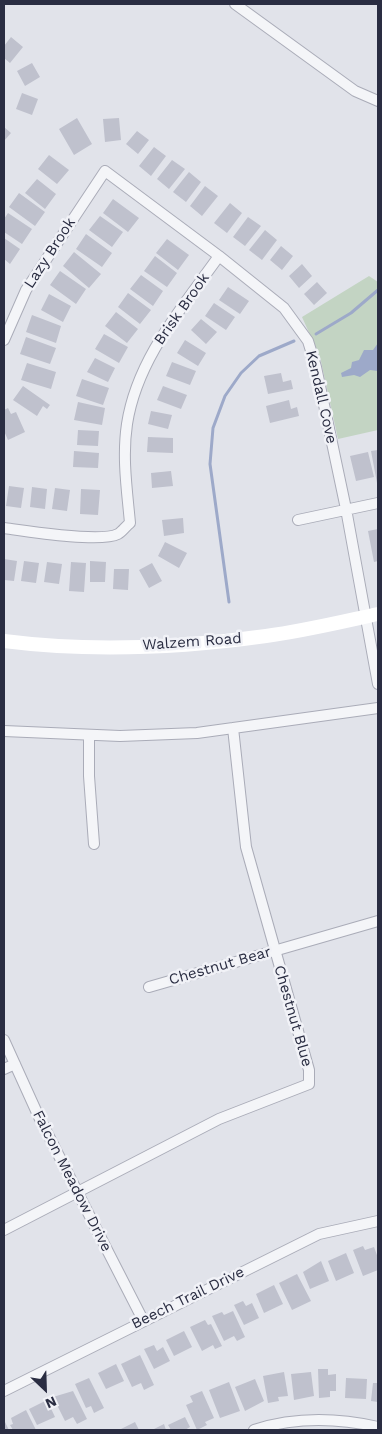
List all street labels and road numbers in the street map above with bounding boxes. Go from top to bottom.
street label: Lazy Brook [21,214,79,292]
street label: Brisk Brook [151,270,213,348]
street label: Kendall Cove [302,349,340,445]
street label: Walzem Road [142,630,242,654]
street label: Chestnut Bear [167,943,273,989]
street label: Chestnut Blue [270,963,316,1069]
street label: Falcon Meadow Drive [29,1107,115,1255]
street label: Beech Trail Drive [129,1263,247,1333]

